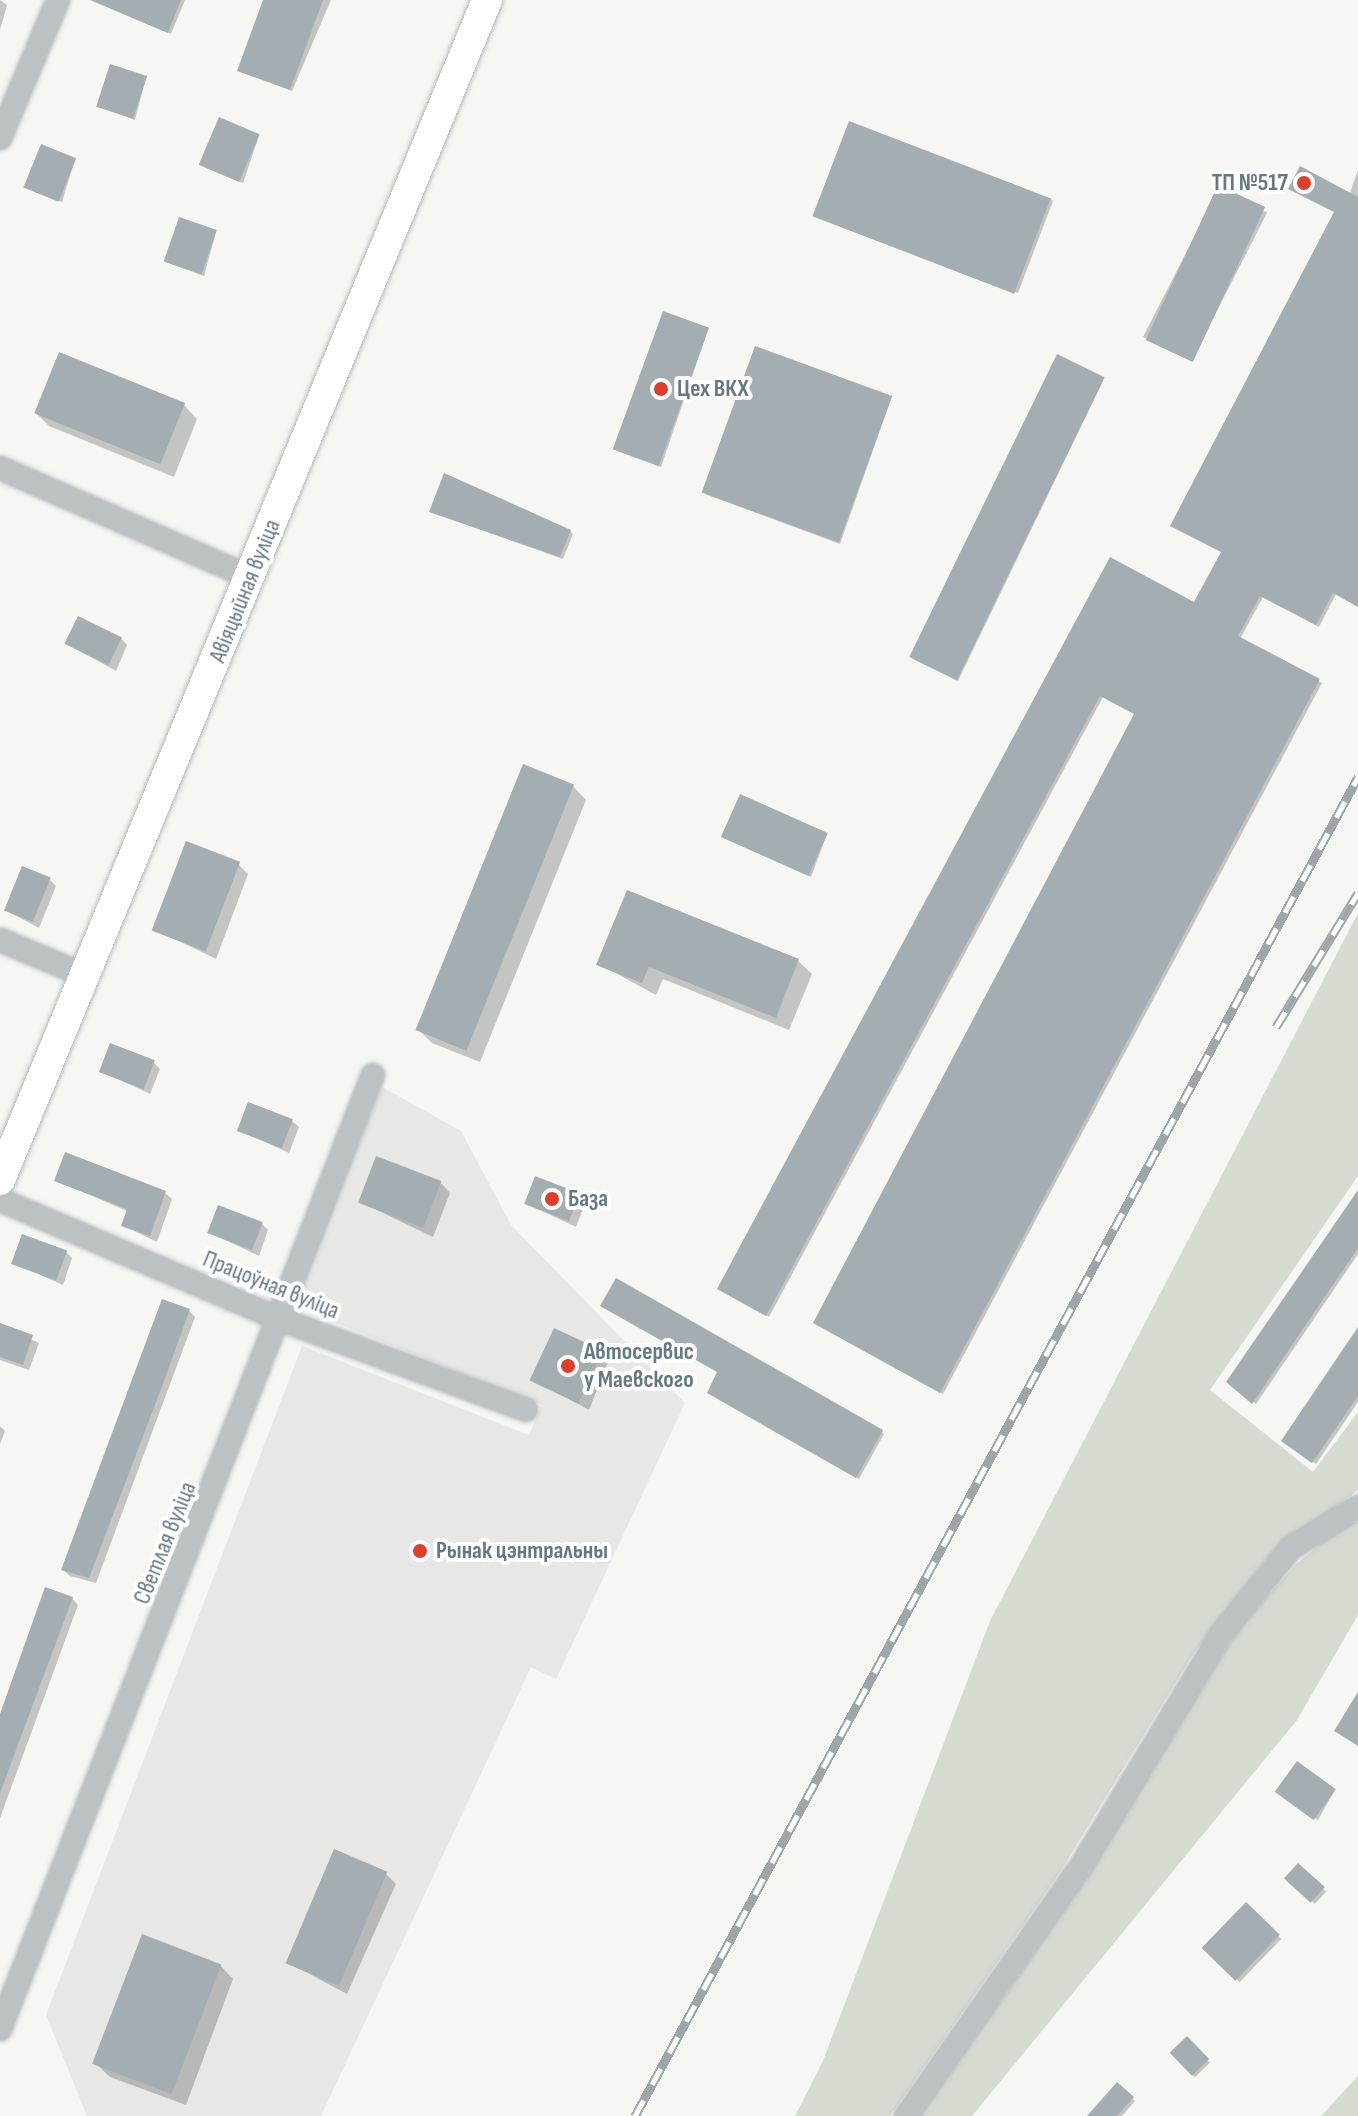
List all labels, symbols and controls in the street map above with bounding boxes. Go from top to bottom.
place label: ТП №517 [1212,169,1288,197]
marker: ТП №517 [1295,174,1313,192]
place label: Цех ВКХ [677,375,749,403]
marker: Цех ВКХ [652,380,670,398]
street label: Авіяцыйная вуліца [203,515,287,667]
place label: База [568,1185,608,1213]
marker: База [543,1190,561,1208]
street label: Працоўная вуліца [199,1245,343,1325]
place label: Автосервис у Маевского [584,1338,694,1394]
marker: Автосервис у Маевского [559,1357,577,1375]
street label: Светлая вуліца [127,1478,203,1608]
place label: Рынак цэнтральны [436,1537,608,1565]
marker: Рынак цэнтральны [411,1542,429,1560]

